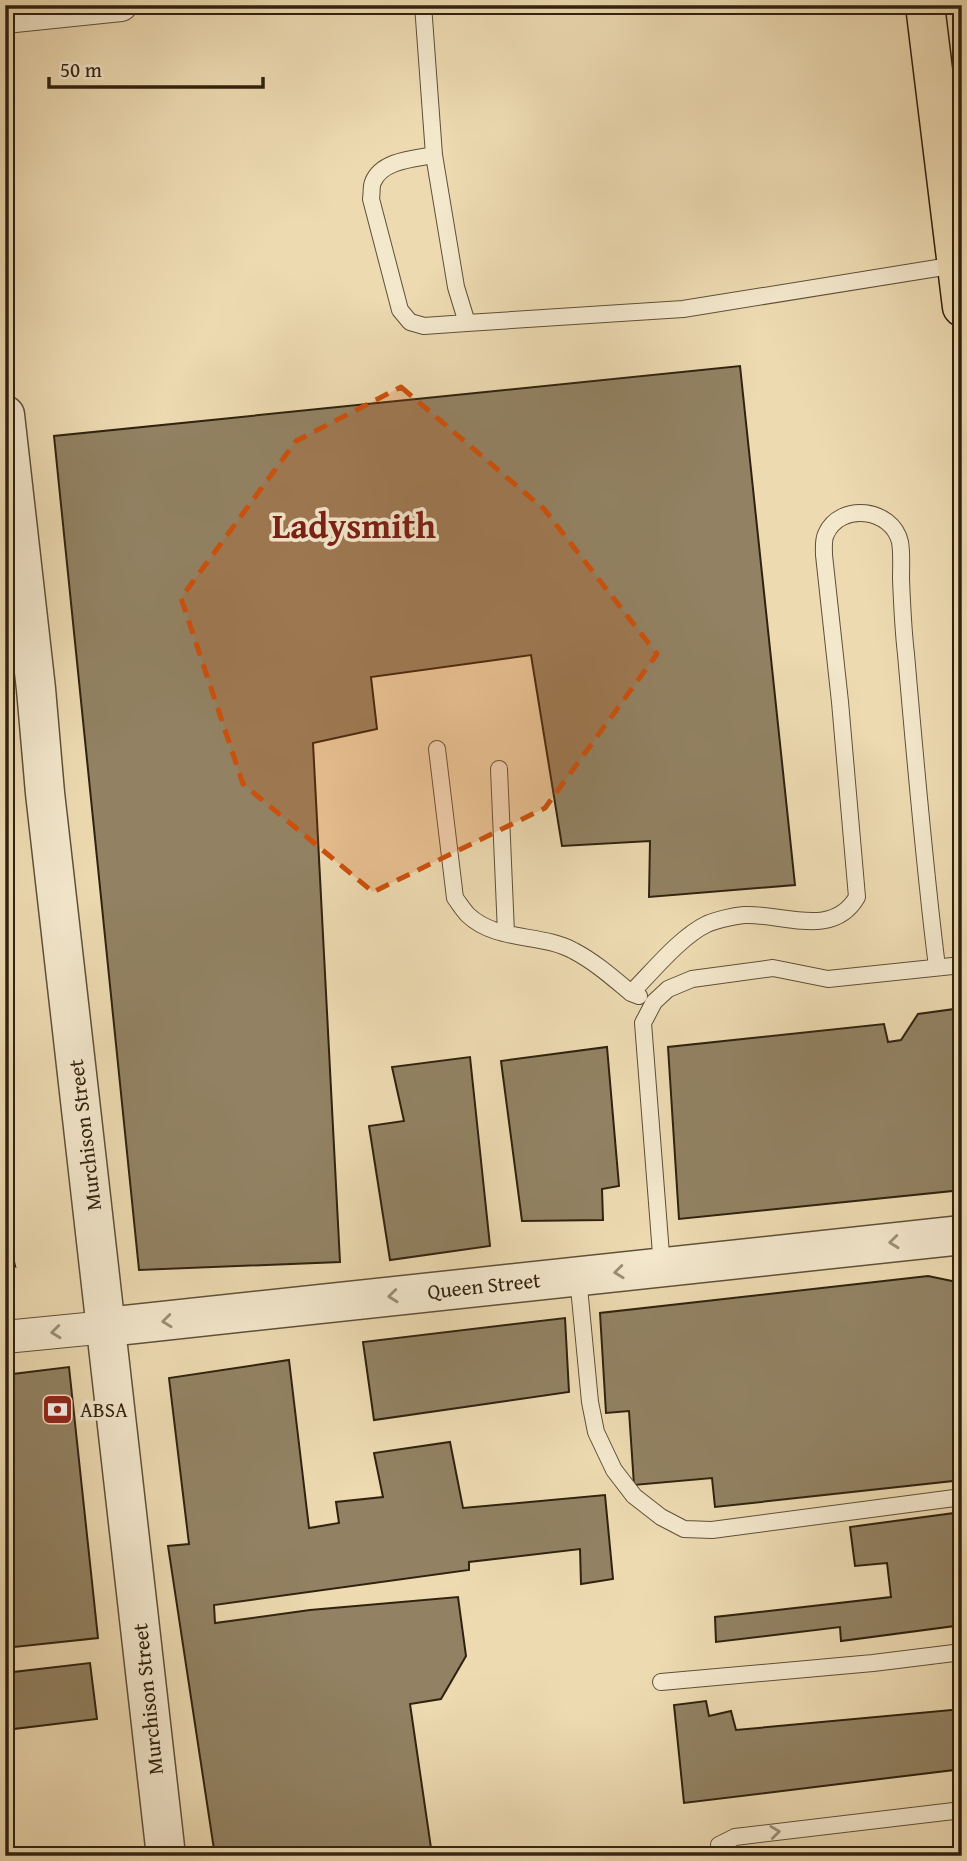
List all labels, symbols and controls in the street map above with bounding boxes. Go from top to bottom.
scale bar [49,46,262,90]
text: 50 m [60,54,102,85]
district label: Ladysmith [272,500,436,551]
street label: Murchison Street [60,1057,109,1212]
one-way arrow [888,1234,899,1249]
street label: Queen Street [426,1264,543,1307]
one-way arrow [613,1264,625,1279]
one-way arrow [387,1288,398,1303]
one-way arrow [161,1313,172,1328]
one-way arrow [50,1324,61,1339]
bank icon: ABSA [40,1393,74,1427]
place label: ABSA [80,1394,128,1425]
street label: Murchison Street [124,1621,171,1776]
one-way arrow [769,1825,781,1840]

